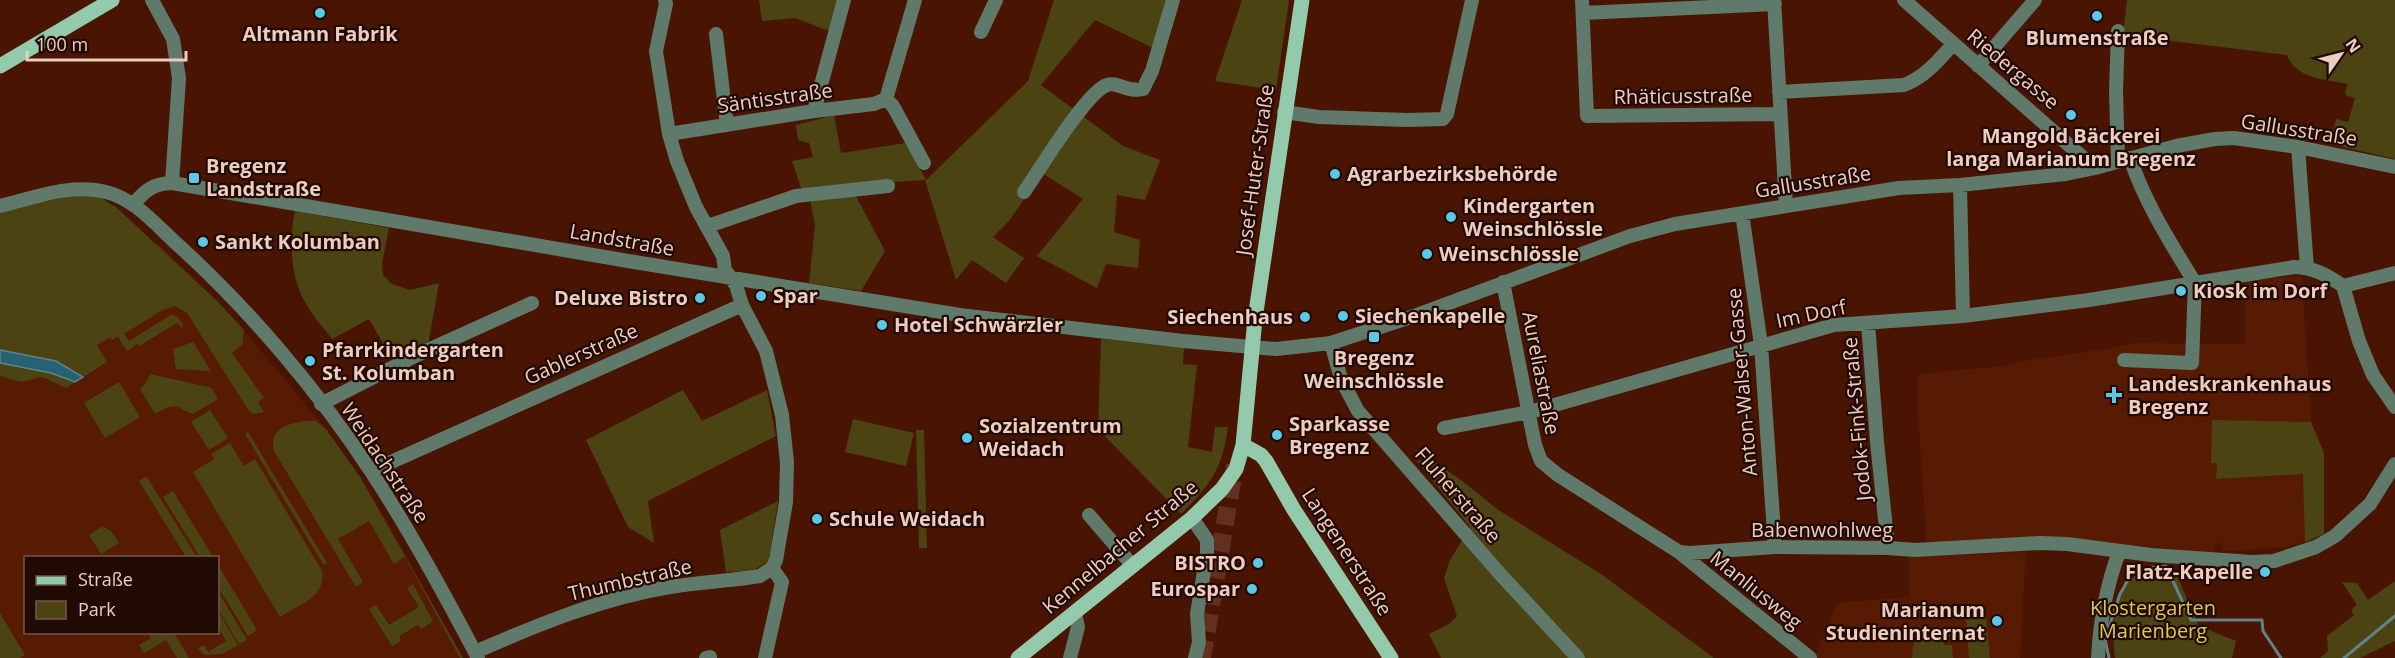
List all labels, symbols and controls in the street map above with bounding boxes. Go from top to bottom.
marker: Altmann Fabrik [313,6,327,20]
marker: Blumenstraße [2090,9,2104,23]
place label: Altmann Fabrik [242,20,398,47]
street label: Riedergasse [1962,22,2065,115]
scale bar [27,24,186,62]
place label: Blumenstraße [2025,24,2169,51]
north arrow [2311,24,2371,84]
text: 100 m [36,32,88,56]
text: N [2341,34,2366,57]
street label: Säntisstraße [716,76,834,119]
street label: Rhäticusstraße [1613,81,1753,110]
street label: Josef-Huter-Straße [1229,83,1280,259]
street label: Gallusstraße [2239,107,2359,152]
marker: Mangold Bäckerei langa Marianum Bregenz [2064,108,2078,122]
place label: Mangold Bäckerei langa Marianum Bregenz [1946,122,2196,172]
place label: Bregenz Landstraße [206,152,321,202]
street label: Gallusstraße [1753,159,1873,204]
place label: Agrarbezirksbehörde [1347,160,1558,187]
marker: Agrarbezirksbehörde [1328,167,1342,181]
marker: Bregenz Landstraße [187,171,201,185]
place label: Kindergarten Weinschlössle [1463,192,1603,242]
marker: Kindergarten Weinschlössle [1444,210,1458,224]
street label: Landstraße [568,217,676,262]
place label: Sankt Kolumban [215,228,380,255]
marker: Sankt Kolumban [196,235,210,249]
place label: Weinschlössle [1439,240,1579,267]
marker: Weinschlössle [1420,247,1434,261]
place label: Kiosk im Dorf [2193,277,2329,304]
place label: Spar [773,282,818,309]
place label: Deluxe Bistro [554,284,688,311]
marker: Kiosk im Dorf [2174,284,2188,298]
street label: Anton-Walser-Gasse [1720,287,1763,477]
marker: Spar [754,289,768,303]
marker: Deluxe Bistro [693,291,707,305]
street label: Im Dorf [1773,293,1850,334]
place label: Siechenkapelle [1355,302,1505,329]
place label: Siechenhaus [1167,303,1293,330]
marker: Siechenkapelle [1336,309,1350,323]
street label: Aureliastraße [1516,309,1567,437]
marker: Siechenhaus [1298,310,1312,324]
place label: Hotel Schwärzler [894,311,1063,338]
street label: Gablerstraße [520,316,642,391]
marker: Hotel Schwärzler [875,318,889,332]
marker: Bregenz Weinschlössle [1367,330,1381,344]
place label: Pfarrkindergarten St. Kolumban [322,336,504,386]
street label: Jodok-Fink-Straße [1836,336,1877,504]
place label: Bregenz Weinschlössle [1304,344,1444,394]
marker: Pfarrkindergarten St. Kolumban [303,354,317,368]
place label: Landeskrankenhaus Bregenz [2128,370,2331,420]
marker: Landeskrankenhaus Bregenz [2105,386,2123,404]
street label: Weidachstraße [335,397,436,528]
place label: Sparkasse Bregenz [1289,410,1390,460]
place label: Sozialzentrum Weidach [979,412,1122,462]
marker: Sparkasse Bregenz [1270,428,1284,442]
marker: Sozialzentrum Weidach [960,431,974,445]
street label: Fluherstraße [1409,441,1508,548]
street label: Kennelbacher Straße [1036,474,1203,620]
street label: Langenerstraße [1296,483,1399,621]
place label: Schule Weidach [829,505,985,532]
marker: Schule Weidach [810,512,824,526]
street label: Babenwohlweg [1751,516,1893,543]
street label: Manliusweg [1705,544,1808,635]
place label: BISTRO [1174,549,1246,576]
street label: Thumbstraße [565,552,694,607]
legend [24,556,219,634]
marker: BISTRO [1251,556,1265,570]
place label: Flatz-Kapelle [2125,558,2253,585]
marker: Flatz-Kapelle [2258,565,2272,579]
text: Straße [78,567,133,591]
place label: Eurospar [1150,575,1240,602]
marker: Eurospar [1245,582,1259,596]
park label: Klostergarten Marienberg [2090,594,2216,644]
place label: Marianum Studieninternat [1826,596,1985,646]
text: Park [78,597,116,621]
marker: Marianum Studieninternat [1990,614,2004,628]

